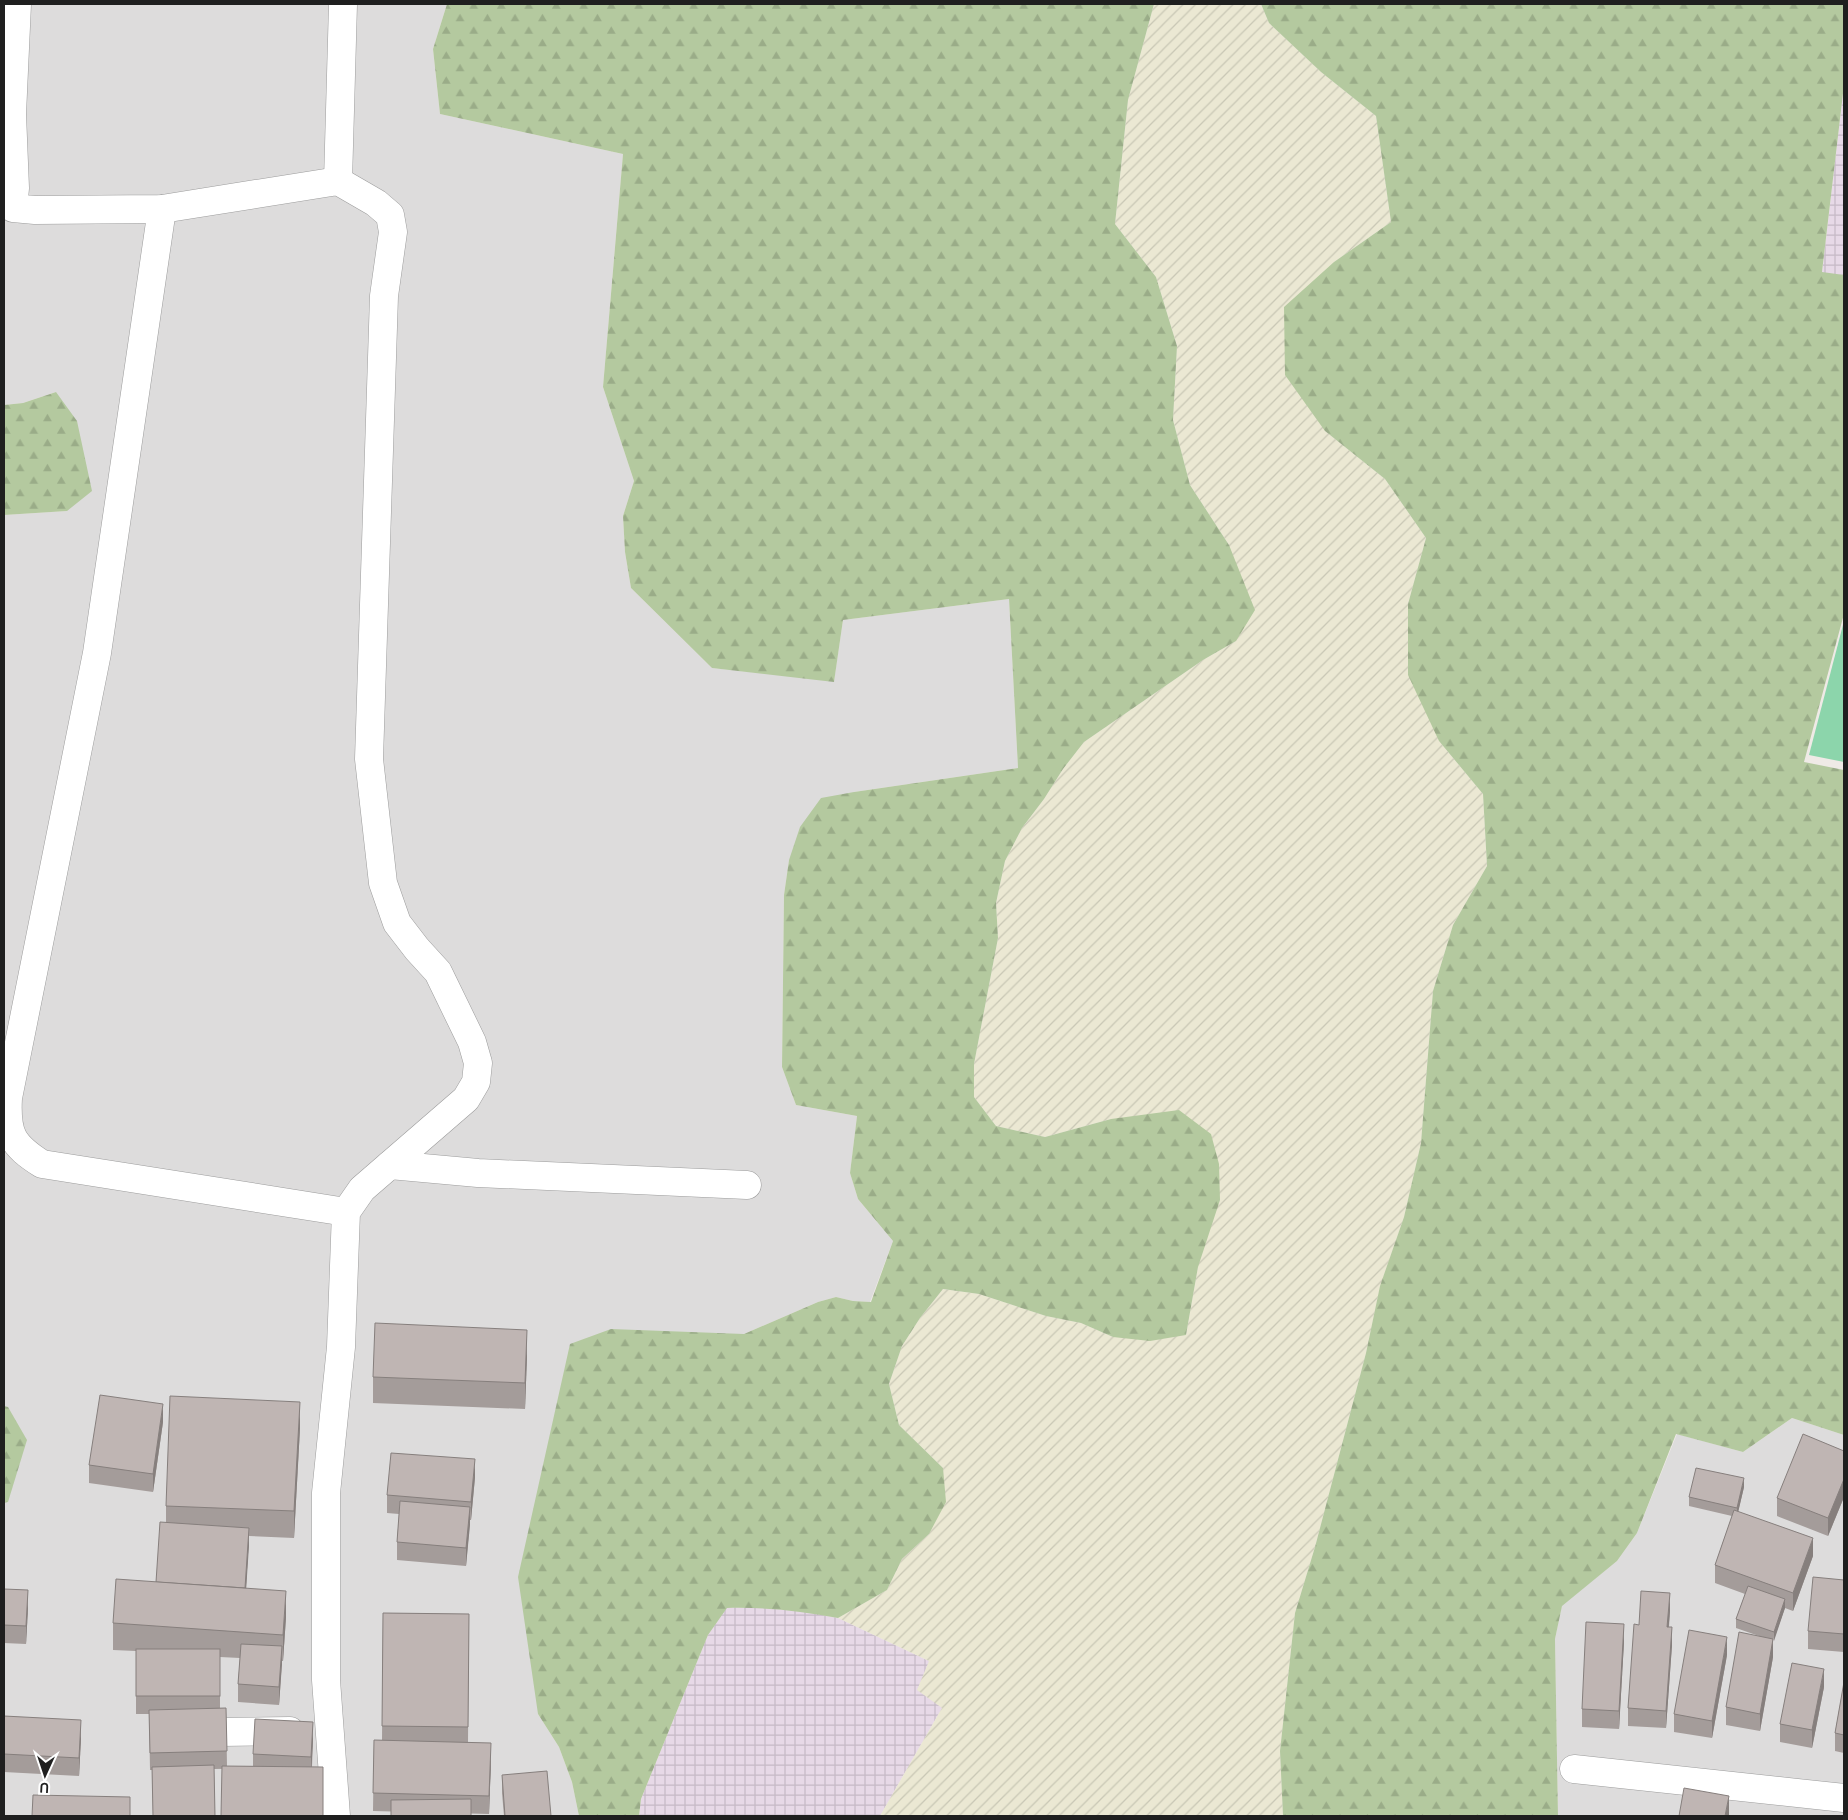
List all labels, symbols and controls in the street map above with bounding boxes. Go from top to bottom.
north arrow [20,1750,70,1800]
text: U [39,1779,49,1797]

